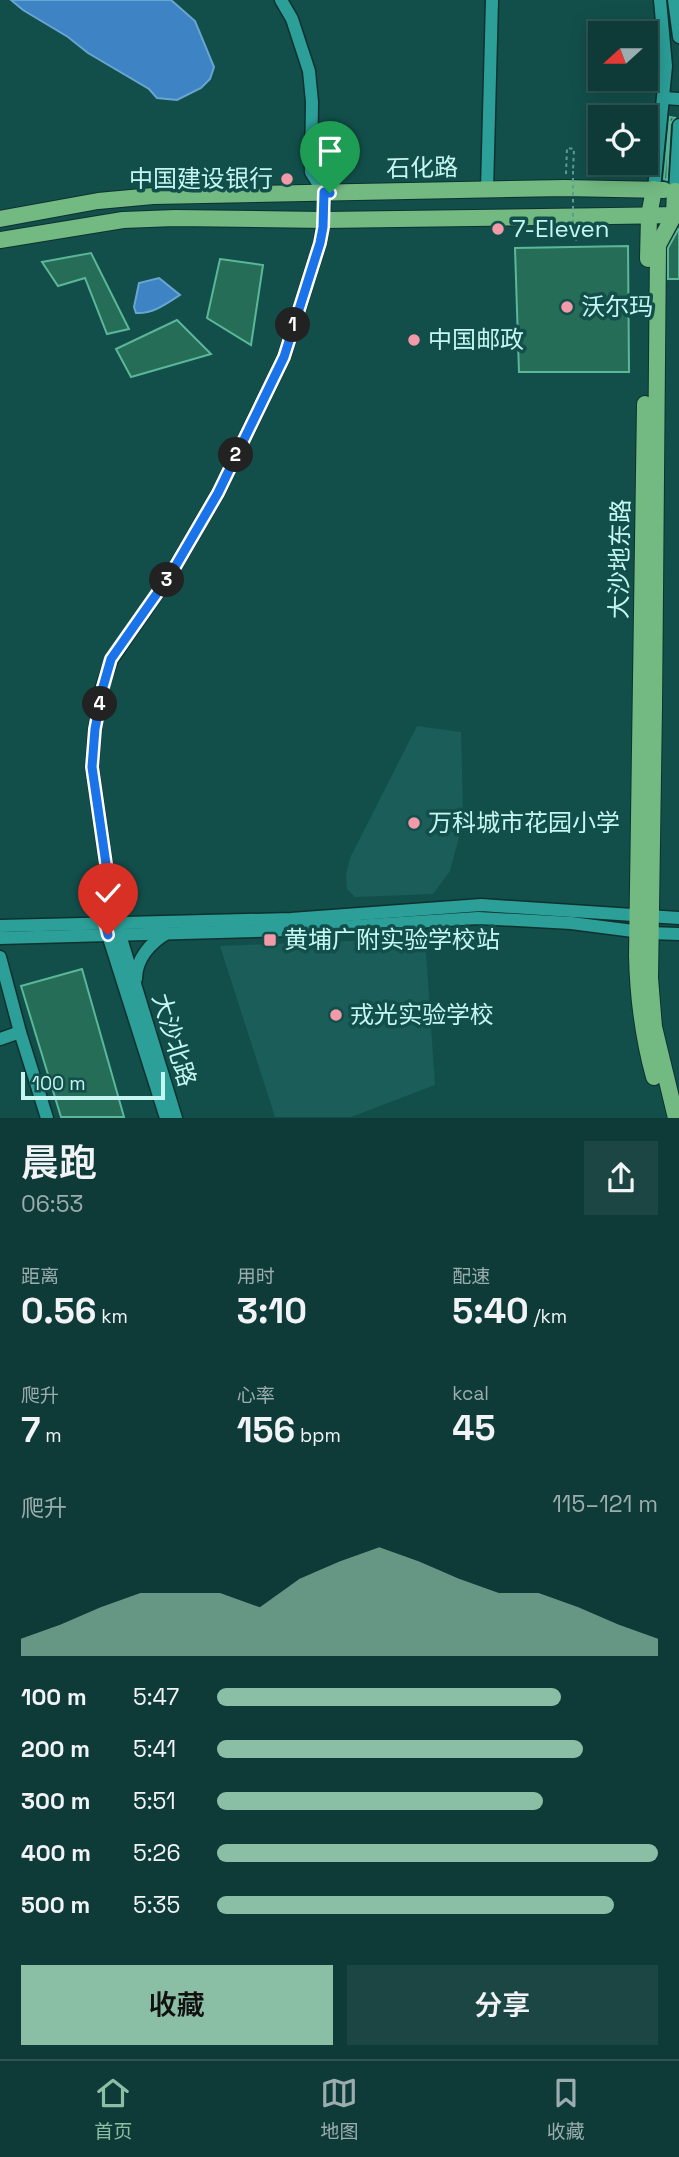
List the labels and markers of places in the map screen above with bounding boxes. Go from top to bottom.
pin [300,121,360,193]
place label: 中国建设银行 [129,163,273,194]
marker: 中国建设银行 [279,171,295,187]
place label: 7-Eleven [512,213,610,244]
marker: 7-Eleven [490,221,506,237]
place label: 沃尔玛 [581,291,653,322]
marker: 沃尔玛 [559,299,575,315]
pin: 1 [276,308,310,342]
place label: 中国邮政 [428,324,524,355]
marker: 中国邮政 [406,332,422,348]
pin: 2 [218,438,254,472]
pin: 3 [150,562,184,598]
pin: 4 [82,686,118,722]
place label: 万科城市花园小学 [428,807,620,838]
marker: 万科城市花园小学 [406,815,422,831]
pin [78,863,138,935]
place label: 黄埔广附实验学校站 [284,924,500,955]
marker: 黄埔广附实验学校站 [262,932,278,948]
place label: 戎光实验学校 [350,999,494,1030]
marker: 戎光实验学校 [328,1007,344,1023]

